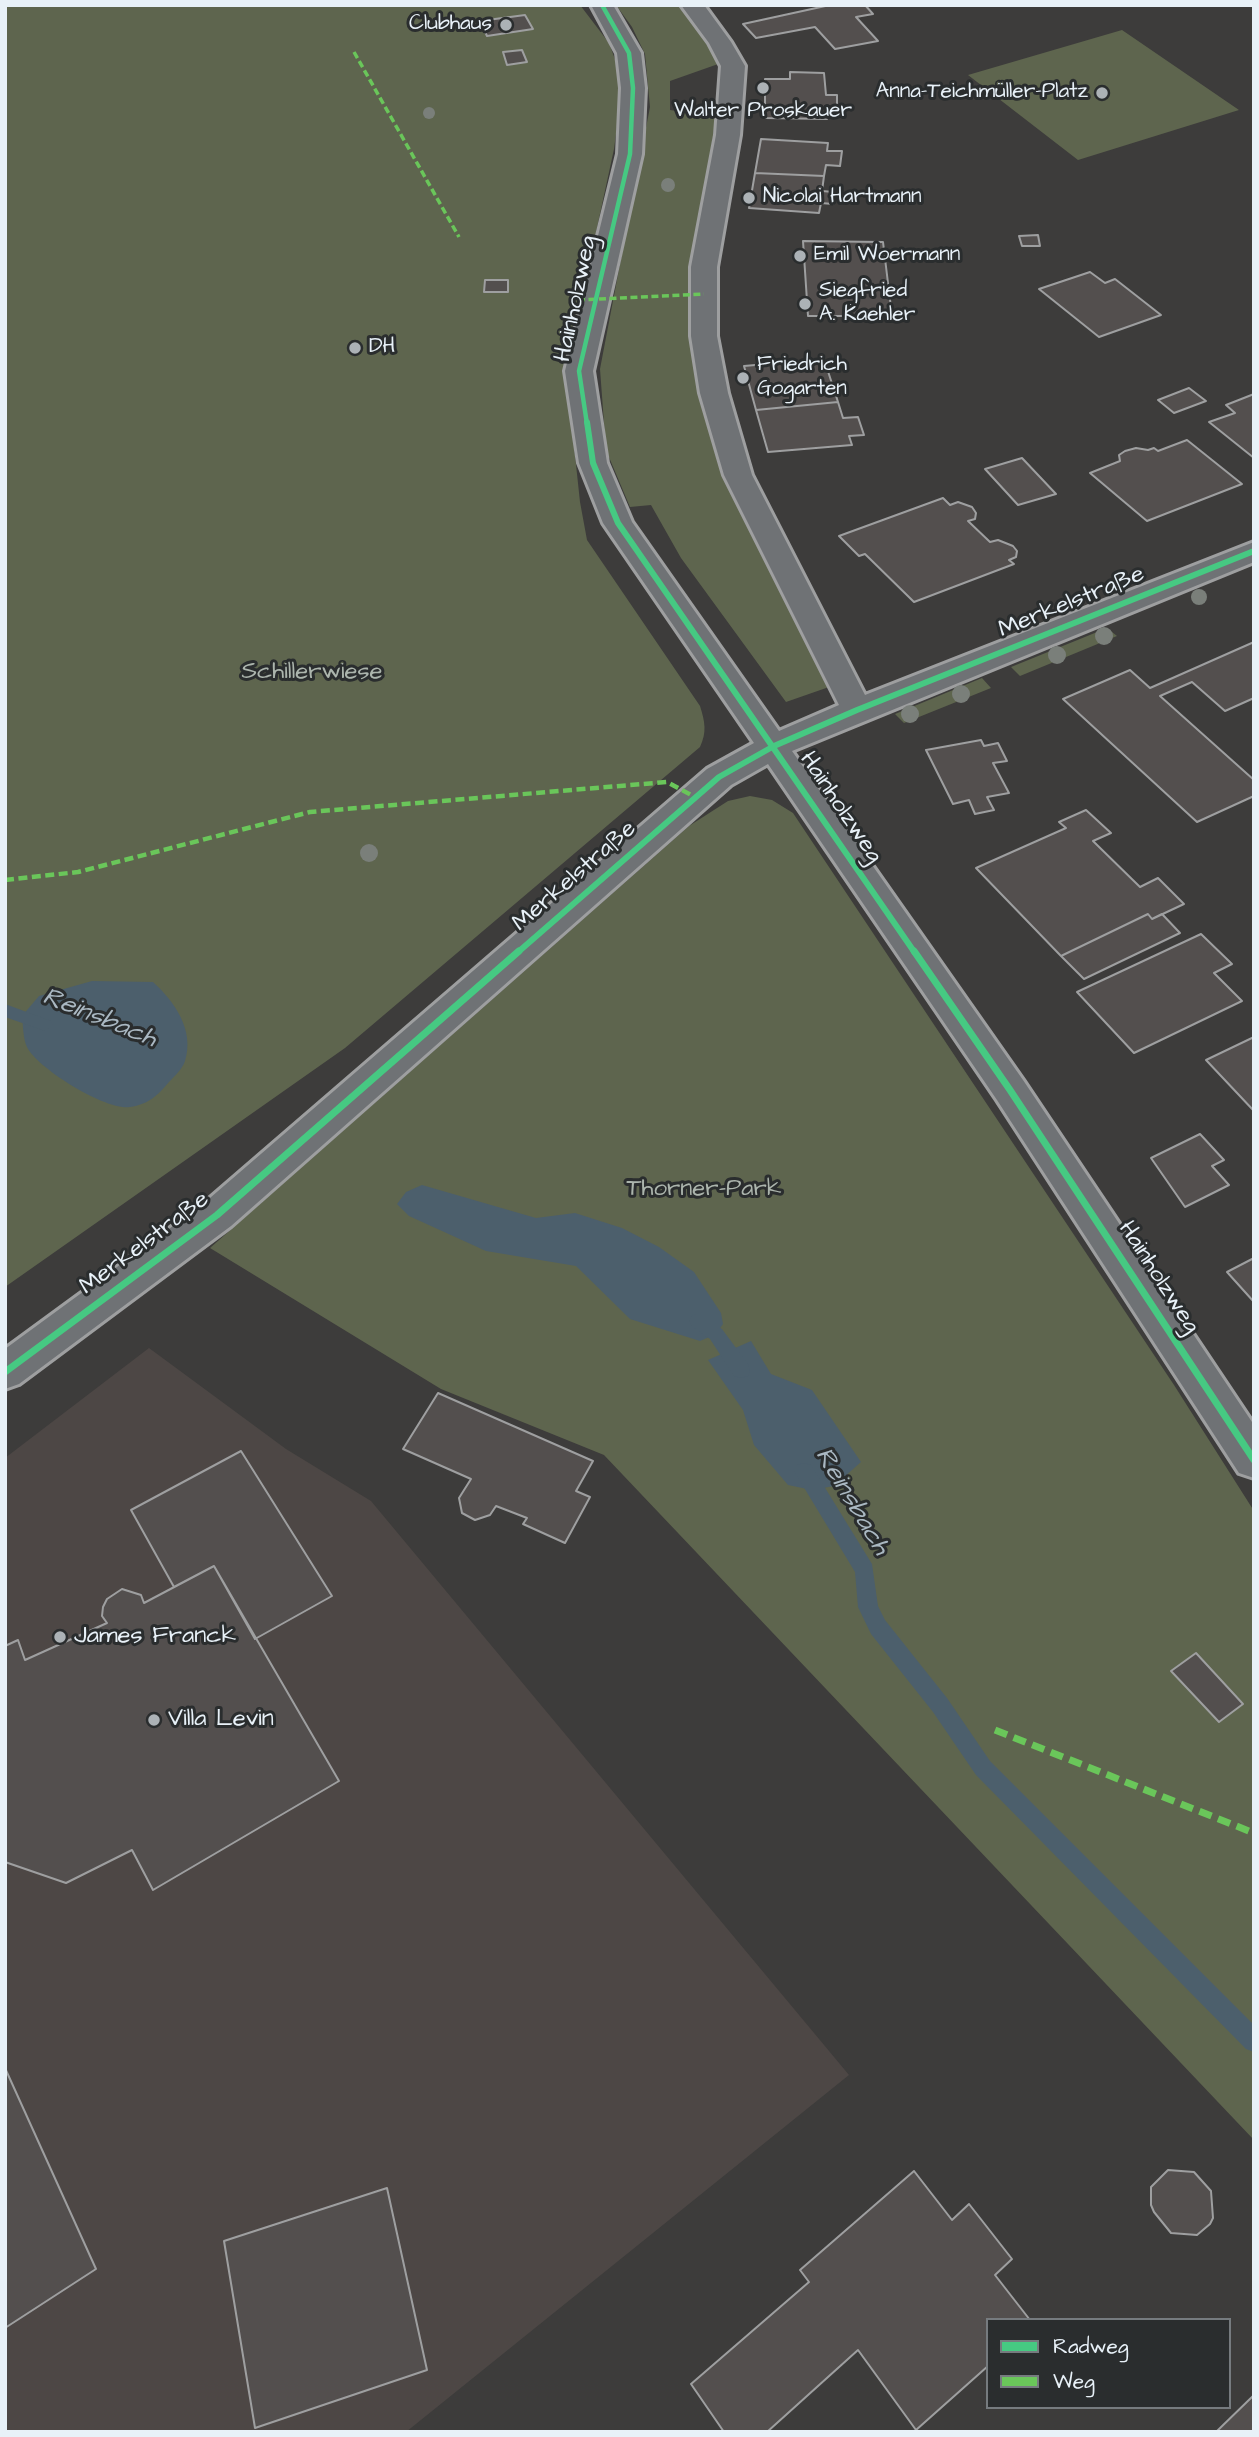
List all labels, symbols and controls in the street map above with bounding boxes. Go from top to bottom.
place label: Clubhaus [409,12,492,38]
marker: Clubhaus [498,17,514,33]
marker: Walter Proskauer [755,80,771,96]
place label: Anna-Teichmüller-Platz [876,80,1088,106]
marker: Anna-Teichmüller-Platz [1094,85,1110,101]
place label: Walter Proskauer [674,99,852,125]
place label: Nicolai Hartmann [763,185,922,211]
marker: Nicolai Hartmann [741,190,757,206]
street label: Hainholzweg [550,233,604,365]
place label: Emil Woermann [814,243,960,269]
marker: Emil Woermann [792,248,808,264]
place label: Siegfried A. Kaehler [819,279,915,329]
marker: Siegfried A. Kaehler [797,296,813,312]
place label: DH [369,335,395,361]
marker: DH [347,340,363,356]
place label: Friedrich Gogarten [757,353,847,403]
marker: Friedrich Gogarten [735,370,751,386]
street label: Merkelstraße [995,561,1149,645]
park label: Schillerwiese [242,659,382,687]
street label: Hainholzweg [792,747,888,869]
street label: Merkelstraße [507,815,643,939]
water label: Reinsbach [38,982,160,1056]
park label: Thorner-Park [627,1176,781,1204]
street label: Merkelstraße [75,1186,215,1302]
street label: Hainholzweg [1111,1216,1205,1340]
water label: Reinsbach [807,1443,895,1561]
place label: James Franck [74,1623,236,1651]
marker: James Franck [52,1629,68,1645]
place label: Villa Levin [168,1706,274,1734]
marker: Villa Levin [146,1712,162,1728]
legend [986,2318,1231,2409]
text: Radweg [1053,2332,1129,2361]
text: Weg [1053,2367,1095,2396]

